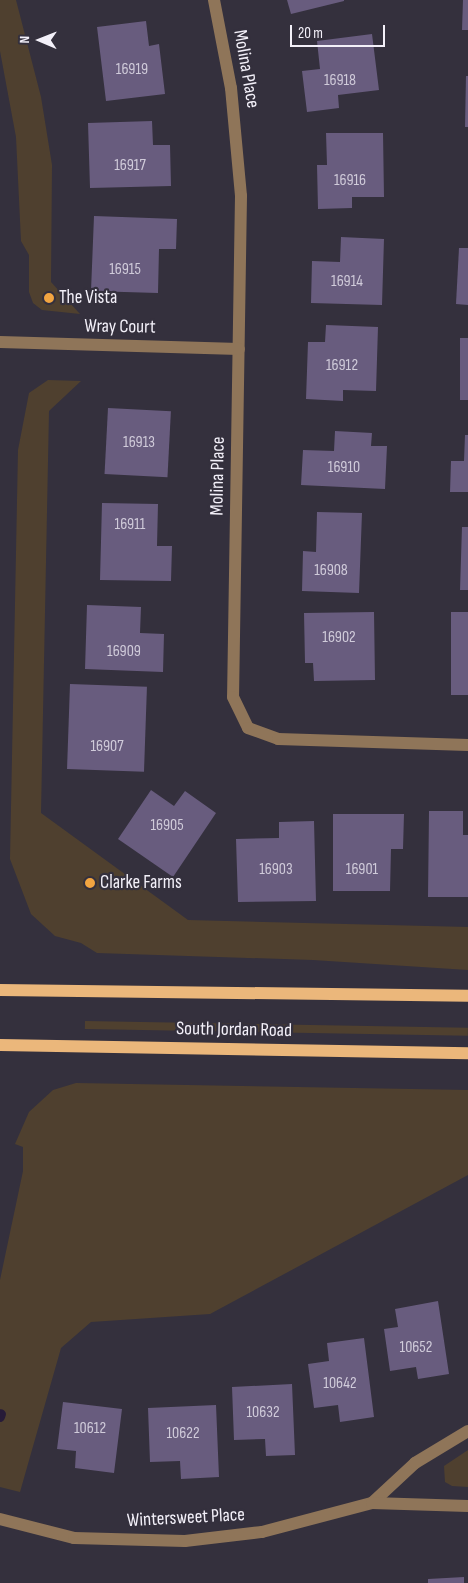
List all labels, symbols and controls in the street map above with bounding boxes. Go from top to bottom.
north arrow [15,15,65,65]
scale bar [293,15,388,47]
text: 20 m [298,24,323,43]
street label: Molina Place [228,28,264,110]
text: N [16,36,33,44]
house number: 16919 [116,60,148,80]
house number: 16918 [324,71,356,91]
house number: 16917 [114,156,146,176]
house number: 16916 [334,171,366,191]
house number: 16915 [109,260,141,280]
house number: 16914 [331,272,363,292]
place label: The Vista [59,287,117,309]
marker: The Vista [43,292,55,304]
street label: Wray Court [84,315,156,339]
house number: 16912 [326,356,358,376]
house number: 16913 [123,433,155,453]
street label: Molina Place [206,436,230,516]
house number: 16910 [328,458,360,478]
house number: 16911 [115,515,145,535]
house number: 16908 [314,561,348,581]
house number: 16902 [322,628,356,648]
house number: 16909 [107,642,141,662]
house number: 16907 [90,737,124,757]
house number: 16905 [150,816,184,836]
house number: 16903 [259,860,293,880]
house number: 16901 [346,860,378,880]
place label: Clarke Farms [100,872,182,894]
marker: Clarke Farms [84,877,96,889]
street label: South Jordan Road [176,1018,292,1042]
house number: 10652 [400,1338,432,1358]
house number: 10642 [323,1374,357,1394]
house number: 10632 [246,1403,280,1423]
house number: 10612 [74,1419,106,1439]
house number: 10622 [166,1424,200,1444]
street label: Wintersweet Place [126,1504,246,1532]

